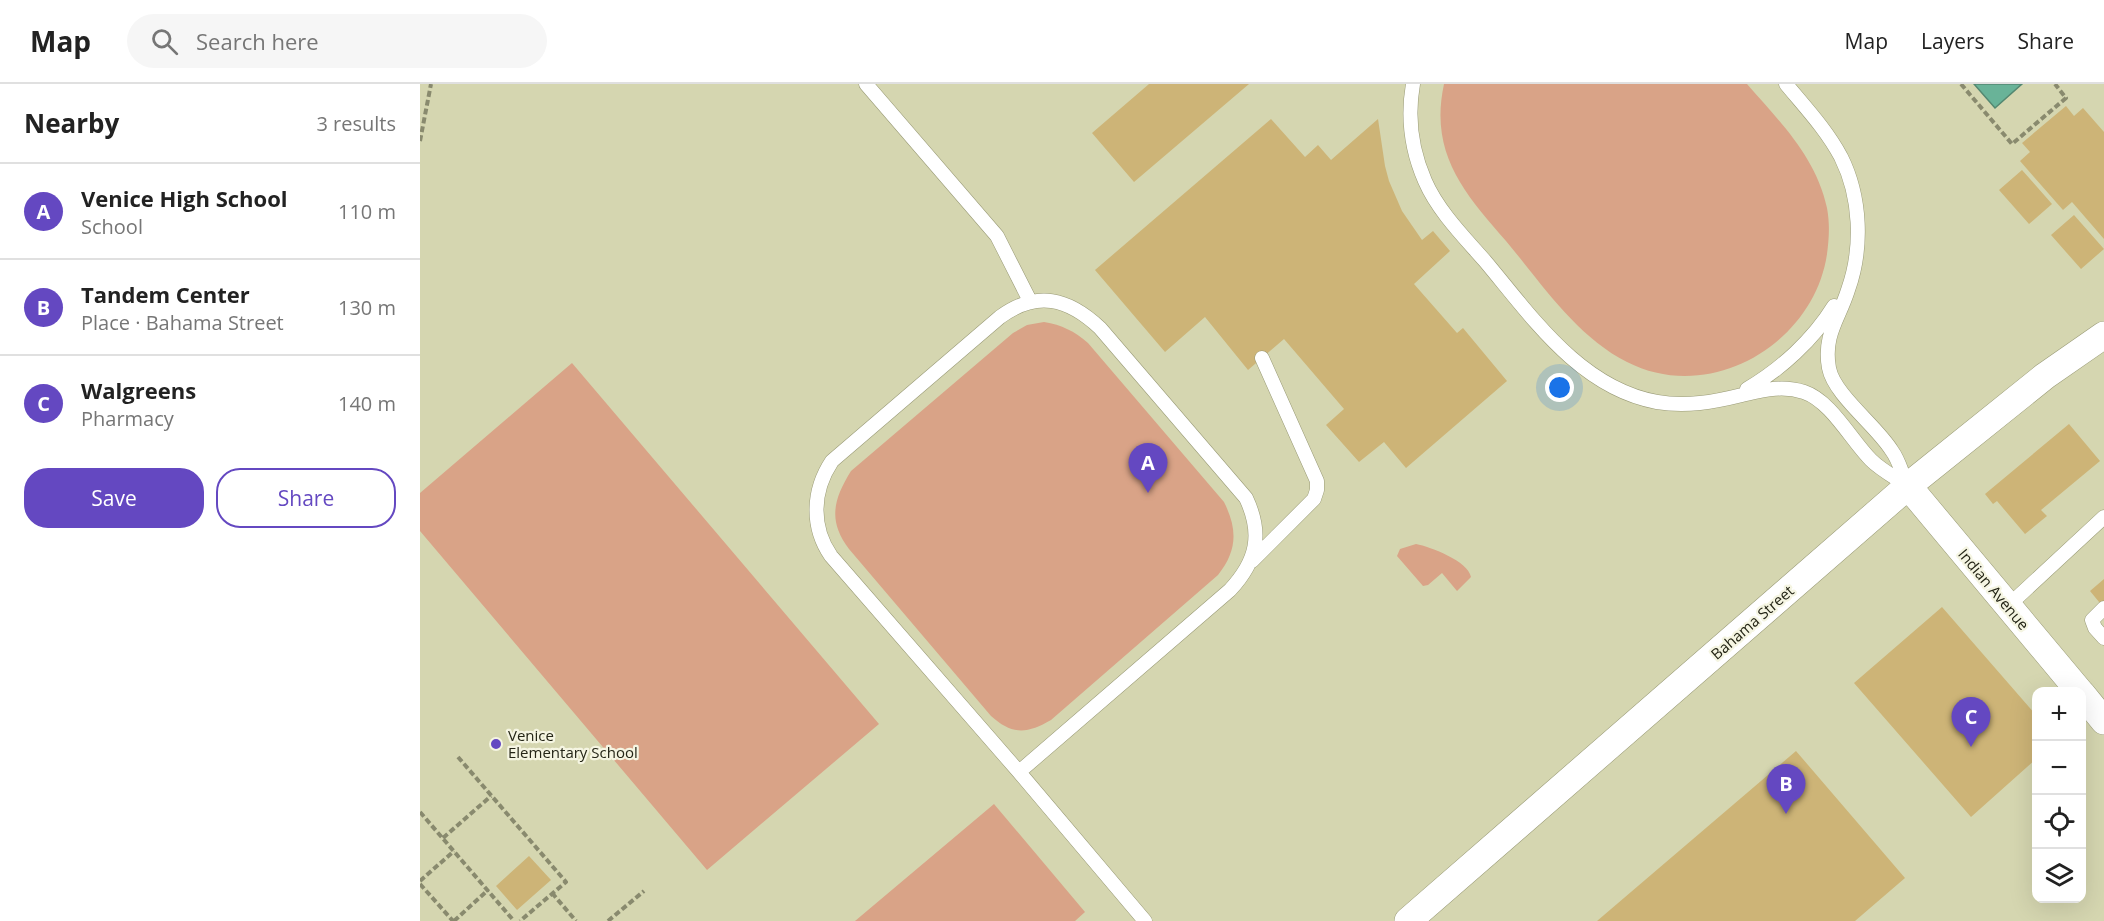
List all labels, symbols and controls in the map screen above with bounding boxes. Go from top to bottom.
search box [127,14,547,68]
text: Map [30,22,91,60]
icon: search [148,25,181,58]
text: Search here [196,26,319,56]
text: Map [1845,27,1888,55]
text: Layers [1921,27,1985,55]
text: Share [2018,27,2074,55]
text: Nearby [24,105,119,141]
text: 3 results [316,110,396,137]
text: Venice High School [81,183,288,213]
text: A [37,198,50,225]
text: 110 m [338,198,396,225]
text: School [81,213,143,240]
text: Tandem Center [81,279,250,309]
text: B [37,294,50,321]
text: 130 m [338,294,396,321]
text: Place · Bahama Street [81,309,284,336]
your location [1545,373,1574,402]
text: Walgreens [81,375,196,405]
text: C [37,390,50,417]
text: 140 m [338,390,396,417]
text: Pharmacy [81,405,174,432]
pin: A [1128,444,1168,493]
button: Save [24,468,204,528]
button: Share [216,468,396,528]
street label: Indian Avenue [1954,544,2034,634]
street label: Bahama Street [1706,580,1798,664]
map controls [2032,687,2086,903]
button: + [2032,687,2086,741]
pin: C [1952,698,1990,747]
place label: Venice Elementary School [508,725,638,762]
marker: Venice Elementary School [489,737,503,751]
button: − [2032,741,2086,795]
pin: B [1766,764,1806,814]
button: locate [2032,795,2086,849]
button: layers [2032,849,2086,903]

